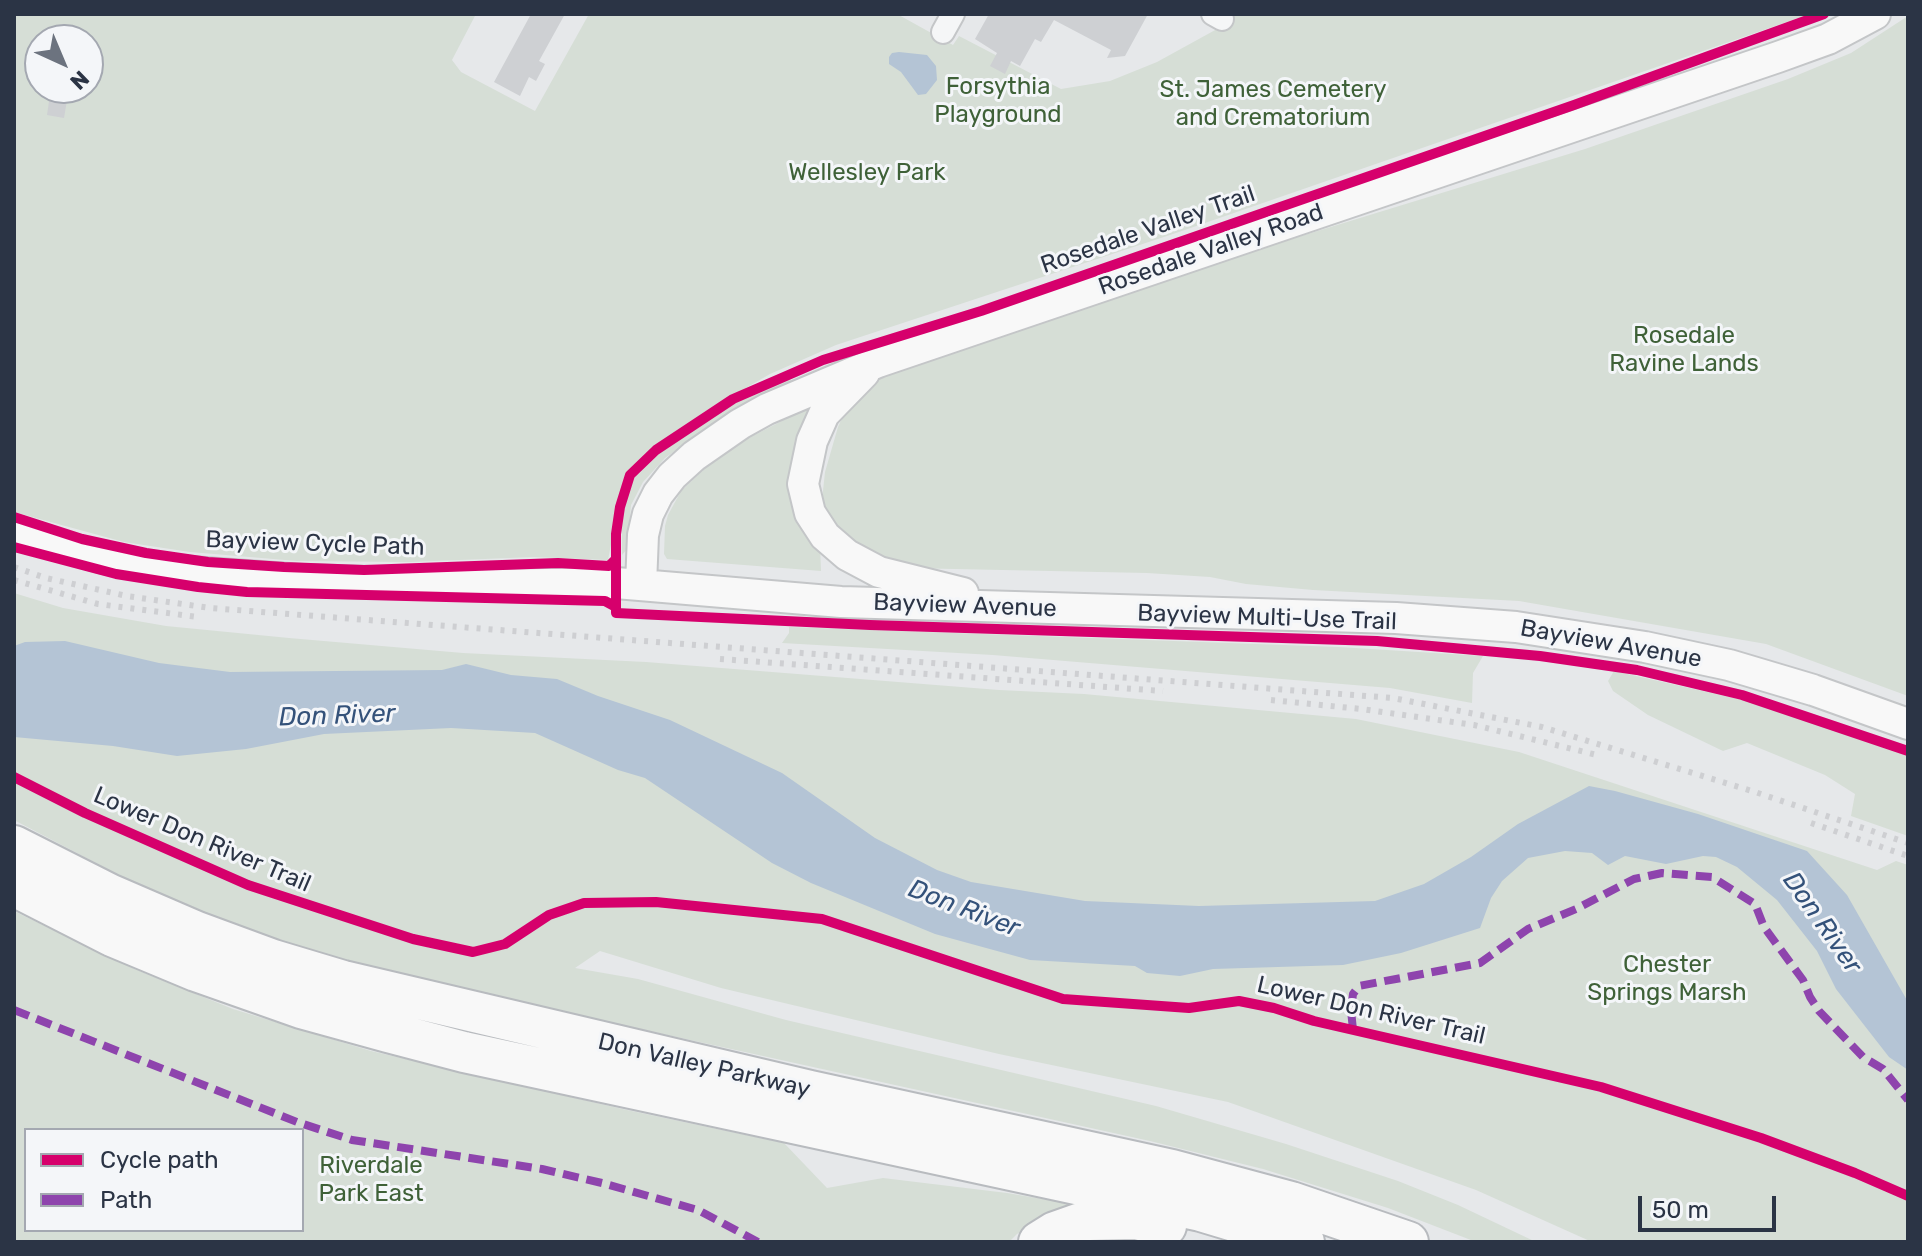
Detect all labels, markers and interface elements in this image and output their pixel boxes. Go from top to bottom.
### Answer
north arrow [24,24,104,104]
text: N [65,65,95,95]
park label: Forsythia Playground [934,73,1062,129]
park label: St. James Cemetery and Crematorium [1160,76,1386,132]
park label: Wellesley Park [788,159,946,187]
street label: Rosedale Valley Trail [1037,180,1259,280]
street label: Rosedale Valley Road [1095,198,1327,302]
park label: Rosedale Ravine Lands [1609,322,1759,378]
street label: Bayview Cycle Path [205,526,425,562]
street label: Bayview Avenue [873,588,1057,624]
street label: Bayview Multi-Use Trail [1137,599,1397,637]
street label: Bayview Avenue [1518,614,1704,674]
water label: Don River [278,698,396,734]
street label: Lower Don River Trail [89,781,315,899]
water label: Don River [1776,866,1868,980]
water label: Don River [904,874,1024,944]
park label: Chester Springs Marsh [1587,951,1747,1007]
street label: Lower Don River Trail [1254,971,1488,1051]
street label: Don Valley Parkway [595,1028,813,1104]
legend [24,1128,304,1232]
text: Cycle path [100,1146,219,1174]
park label: Riverdale Park East [318,1152,424,1208]
scale bar [1642,1180,1780,1230]
text: Path [100,1186,152,1214]
text: 50 m [1652,1196,1709,1224]

